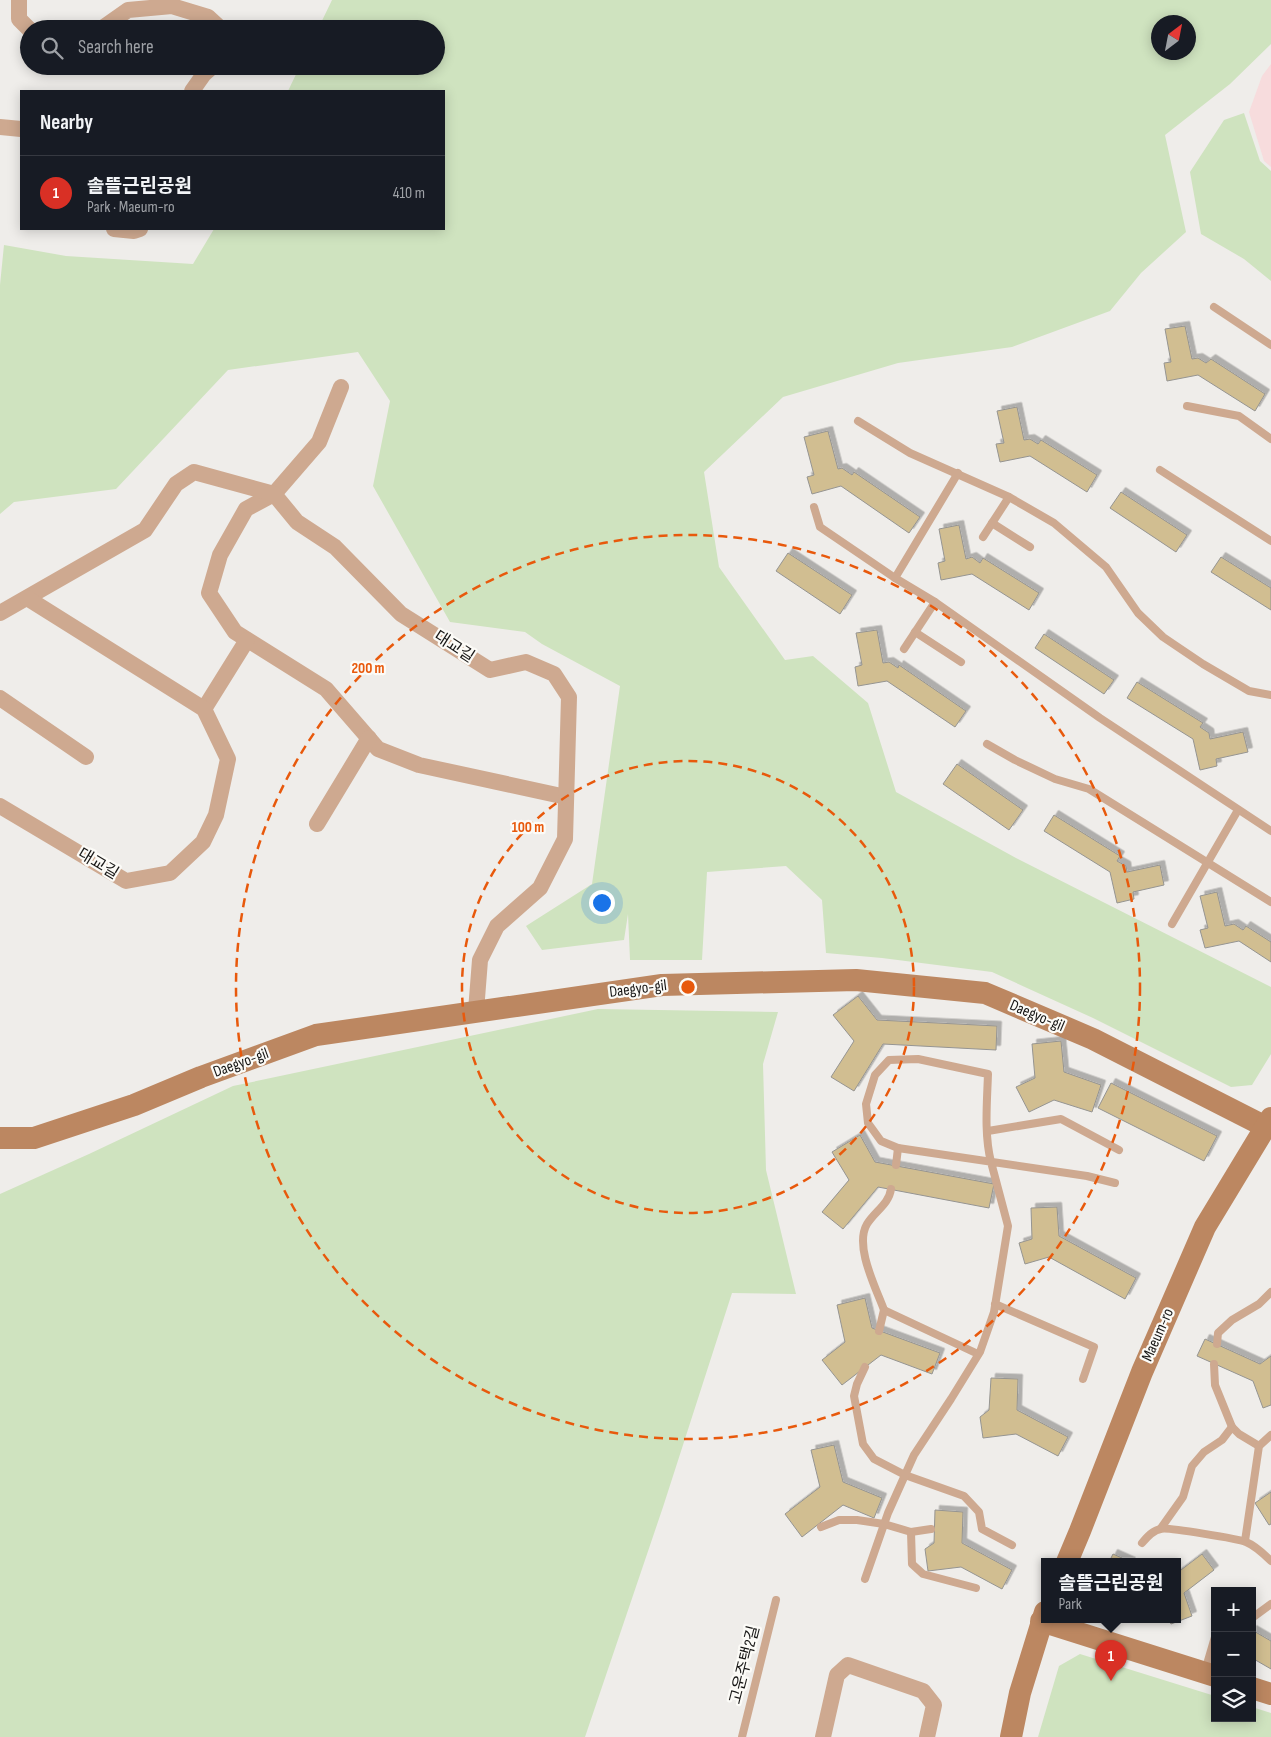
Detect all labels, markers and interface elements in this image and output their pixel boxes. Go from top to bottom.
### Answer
north arrow [1151,15,1196,60]
search box [20,20,445,75]
icon: search [38,34,66,62]
text: Search here [78,36,154,59]
text: Nearby [40,110,93,135]
text: 솔뜰근린공원 [87,175,192,198]
text: 1 [53,184,59,203]
text: 410 m [393,184,425,203]
text: Park · Maeum-ro [87,198,175,217]
street label: 대교길 [430,627,478,667]
text: 200 m [351,659,385,678]
text: 100 m [512,818,544,837]
street label: 대교길 [74,844,122,884]
your location [589,890,615,916]
street label: Daegyo-gil [608,976,668,1002]
centre of rings [679,978,697,996]
street label: Daegyo-gil [1007,996,1067,1036]
street label: Daegyo-gil [211,1044,271,1082]
street label: Maeum-ro [1138,1306,1178,1364]
popup [1041,1558,1181,1623]
text: 솔뜰근린공원 [1059,1572,1163,1595]
map controls [1211,1587,1256,1722]
button: + [1211,1587,1256,1632]
text: Park [1059,1595,1082,1614]
street label: 고운주택2길 [726,1624,764,1706]
button: − [1211,1632,1256,1677]
pin: 1 [1095,1640,1127,1681]
button: layers [1211,1677,1256,1722]

